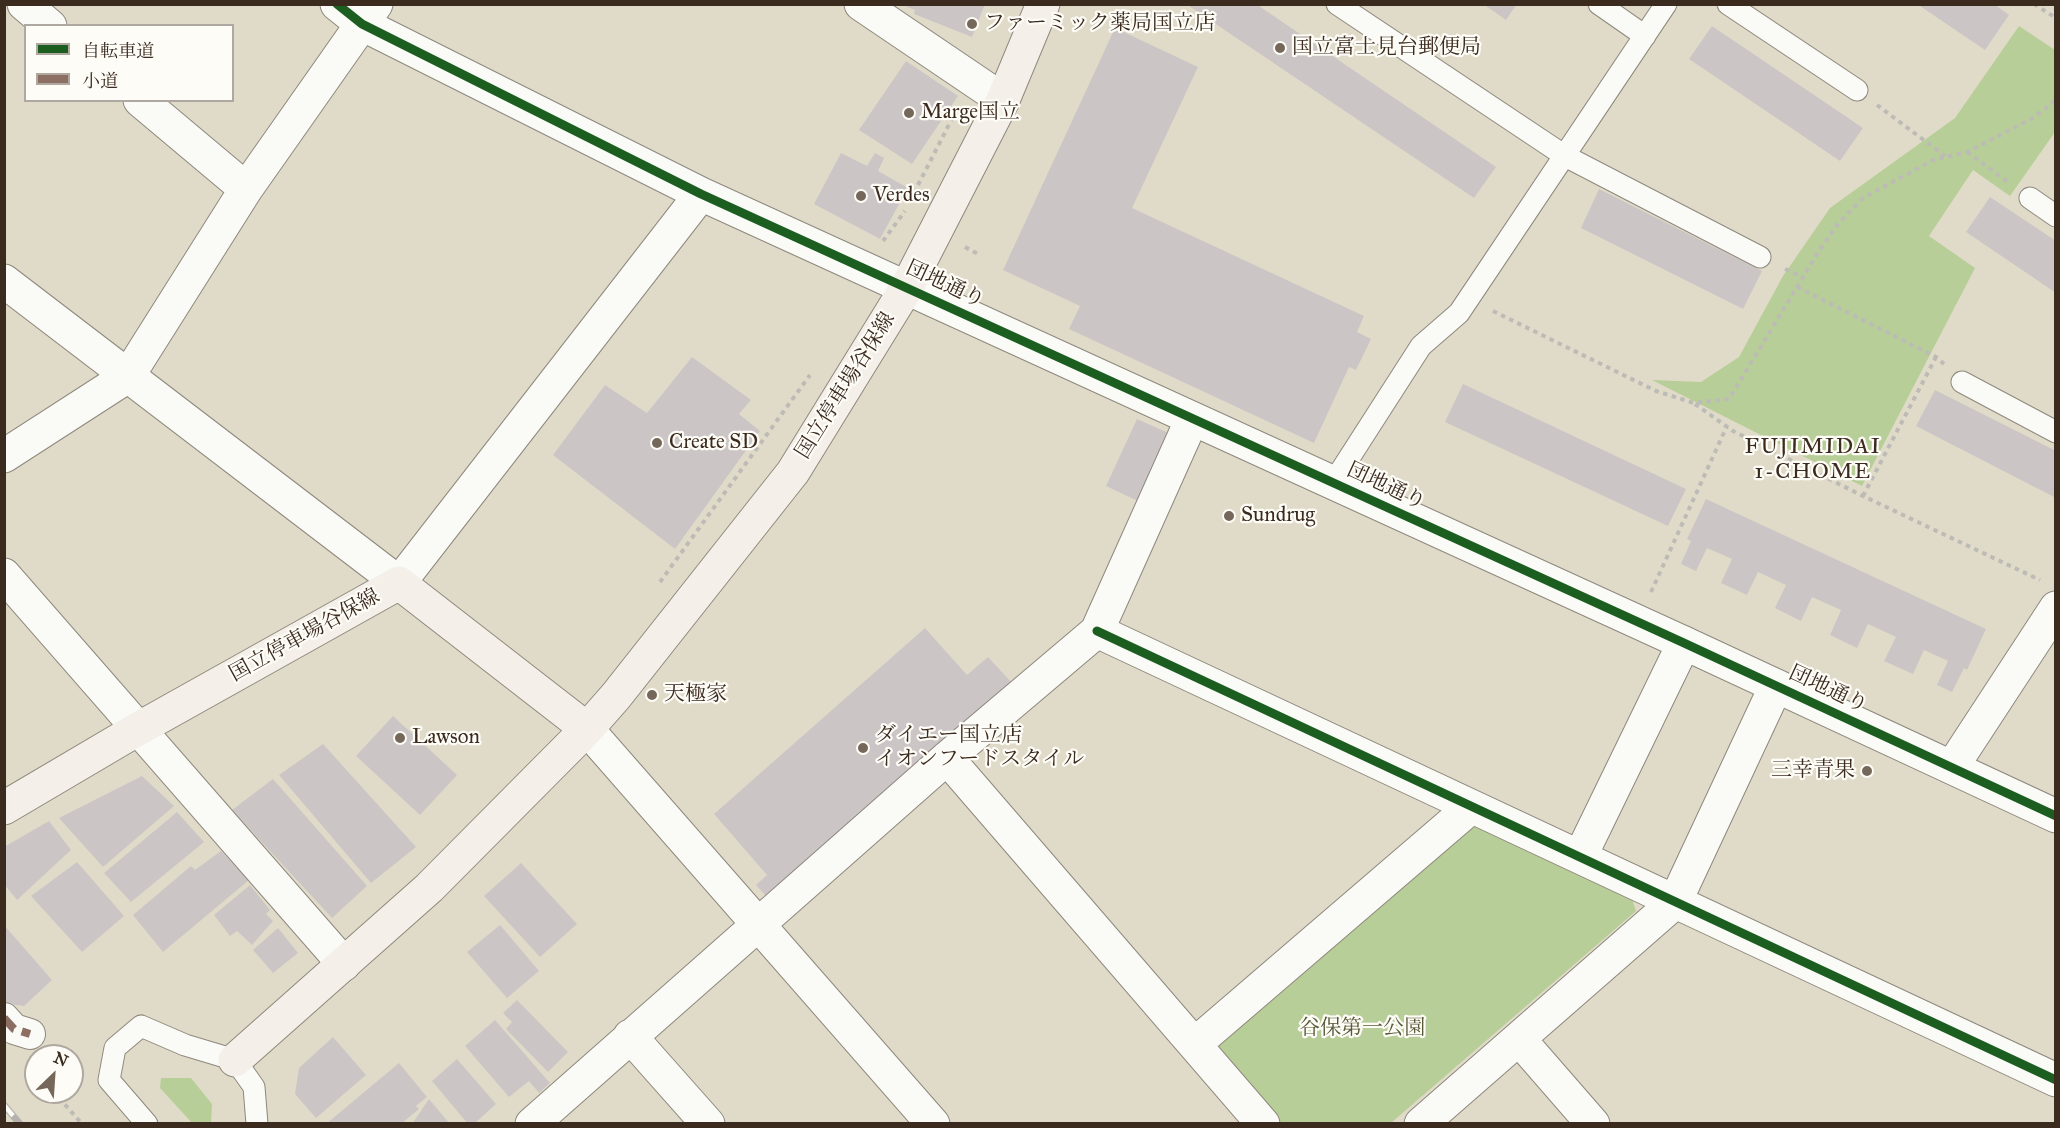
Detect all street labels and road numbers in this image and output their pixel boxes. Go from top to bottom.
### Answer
street label: 団地通り [902,256,988,314]
street label: 国立停車場谷保線 [791,308,901,464]
street label: 団地通り [1343,458,1429,516]
street label: 国立停車場谷保線 [225,584,385,688]
street label: 団地通り [1785,661,1871,719]

